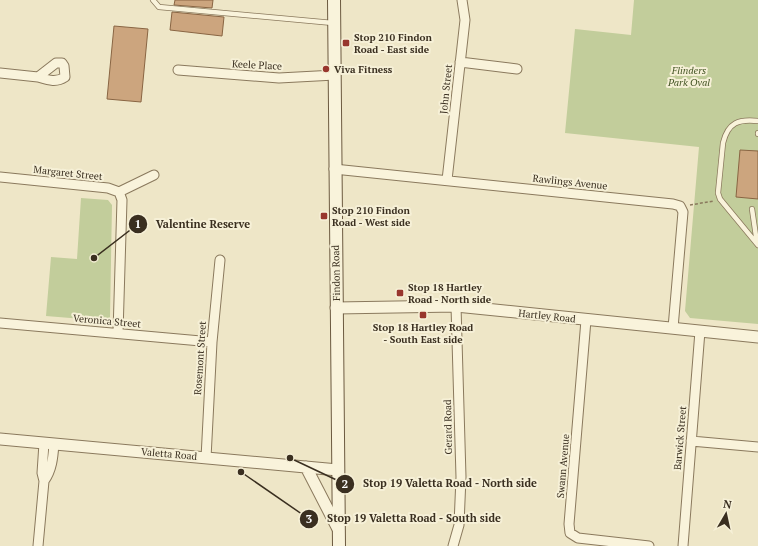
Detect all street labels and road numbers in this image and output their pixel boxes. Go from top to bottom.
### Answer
street label: Keele Place [232,57,282,73]
street label: John Street [437,63,455,114]
street label: Margaret Street [33,163,104,183]
street label: Rawlings Avenue [532,172,608,192]
street label: Findon Road [329,244,343,301]
street label: Hartley Road [518,307,577,326]
street label: Veronica Street [73,312,142,330]
street label: Rosemont Street [191,320,209,395]
street label: Gerard Road [441,399,455,455]
street label: Barwick Street [671,405,689,471]
street label: Swann Avenue [554,433,572,499]
street label: Valetta Road [140,445,198,463]

